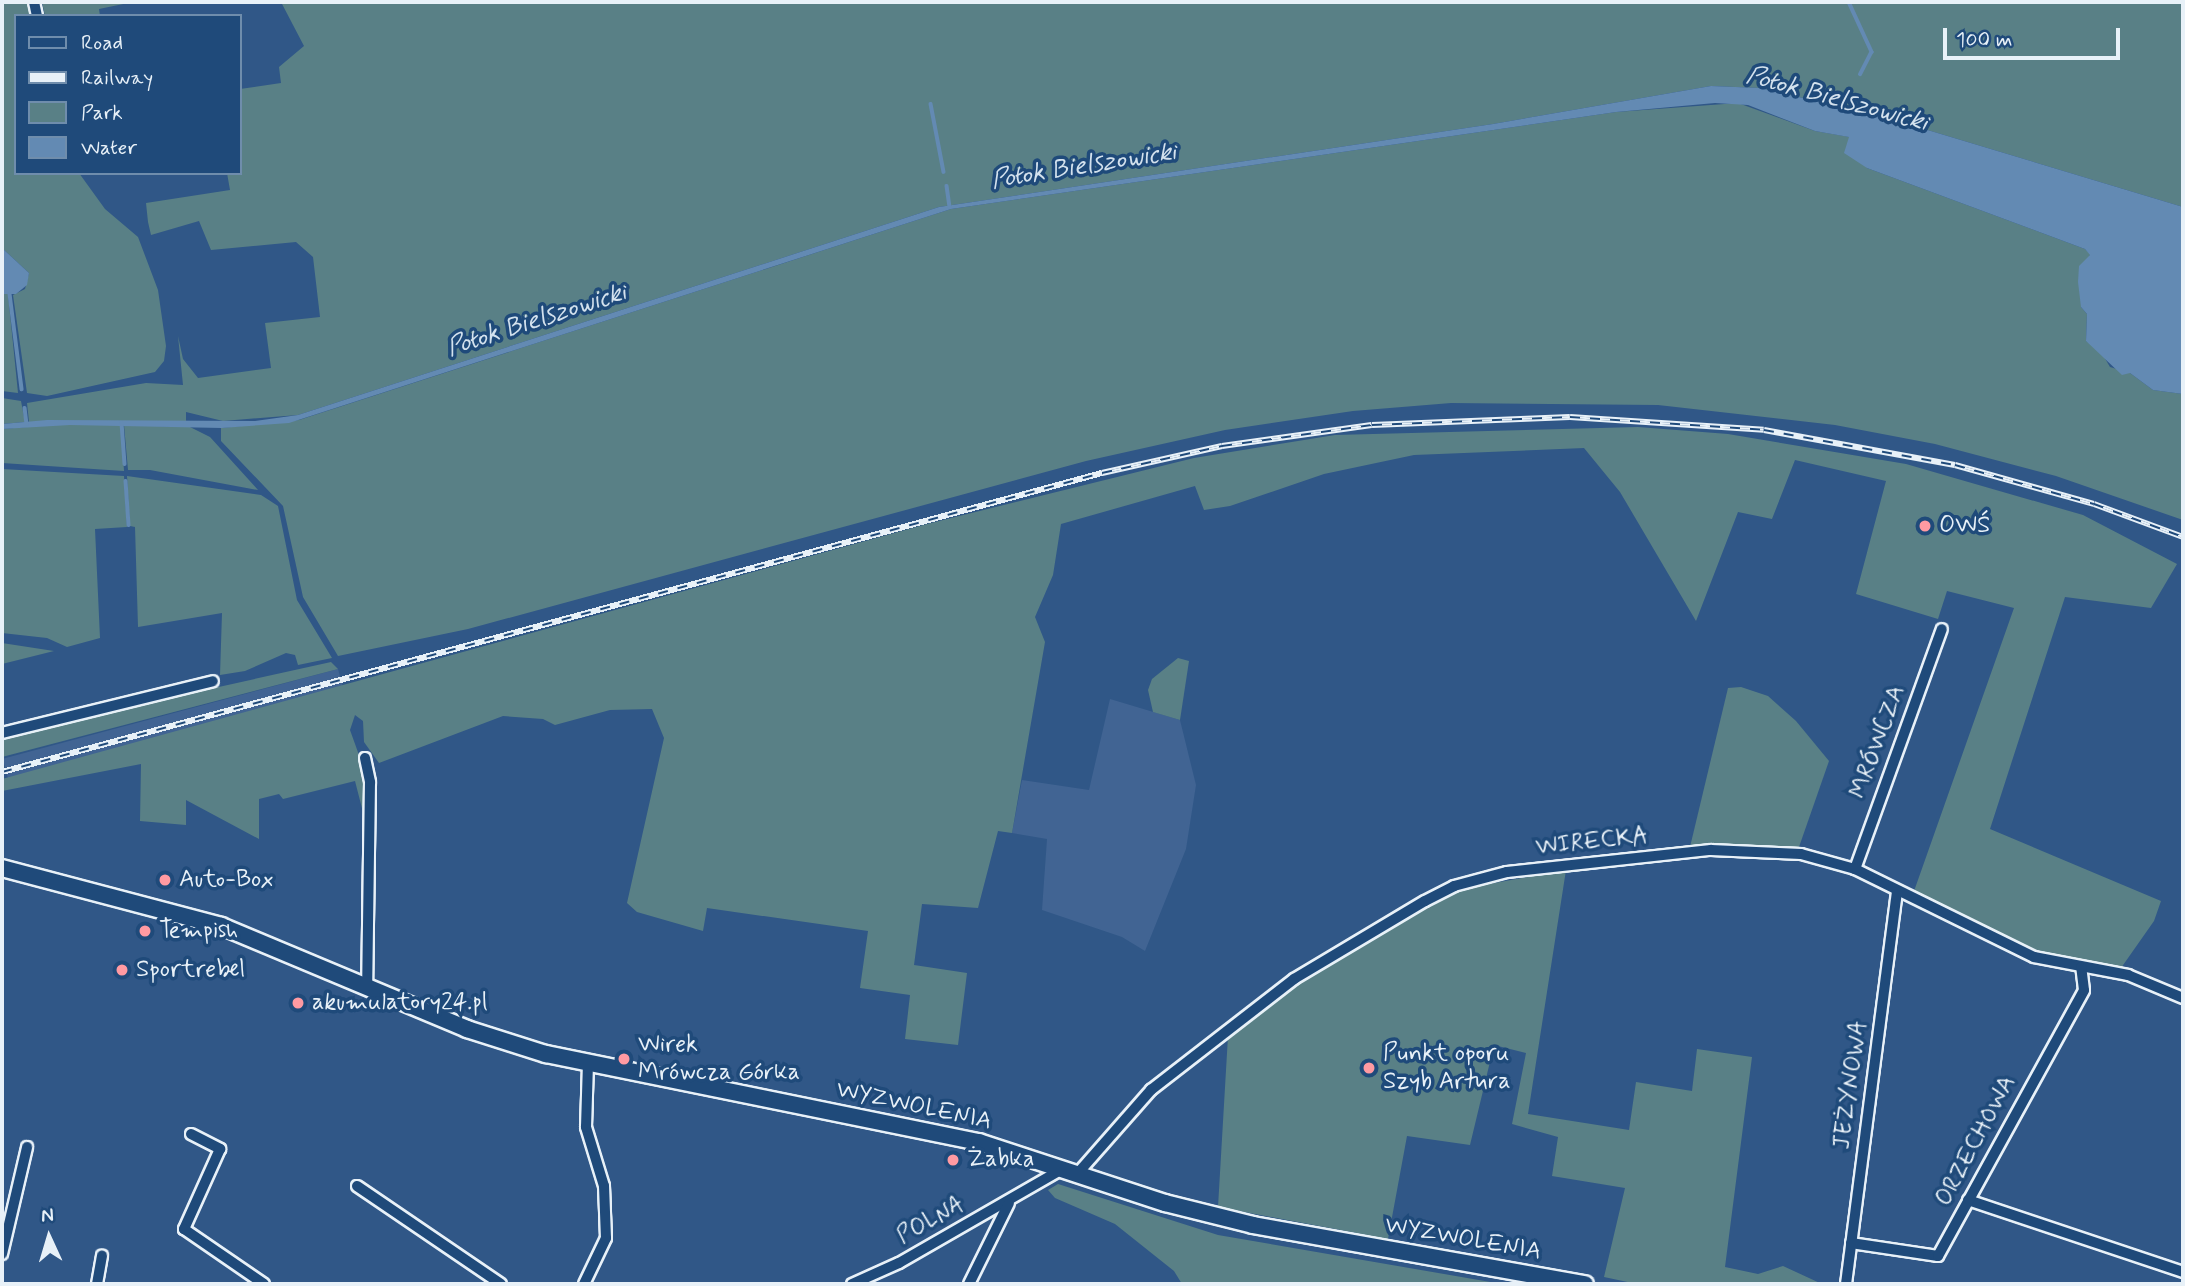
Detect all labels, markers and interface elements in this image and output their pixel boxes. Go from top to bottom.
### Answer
legend [14,14,242,175]
scale bar [1947,14,2124,58]
text: 100 m [1956,26,2012,54]
text: Road [81,29,123,57]
water label: Potok Bielszowicki [1743,61,1931,139]
text: Railway [81,64,153,92]
text: Park [81,99,123,127]
text: Water [81,134,137,162]
water label: Potok Bielszowicki [990,137,1178,197]
water label: Potok Bielszowicki [444,277,630,365]
place label: OWŚ [1939,512,1990,540]
marker: OWŚ [1917,518,1933,534]
street label: MRÓWCZA [1844,681,1912,803]
street label: WIRECKA [1534,822,1650,862]
place label: Auto-Box [179,866,274,894]
marker: Auto-Box [157,872,173,888]
place label: Tempish [159,917,238,945]
marker: Tempish [137,923,153,939]
place label: Sportrebel [136,956,245,984]
marker: Sportrebel [114,962,130,978]
place label: akumulatory24.pl [312,989,488,1017]
marker: akumulatory24.pl [290,995,306,1011]
street label: JEŻYNOWA [1828,1019,1874,1151]
place label: Wirek Mrówcza Górka [638,1031,800,1087]
place label: Punkt oporu Szyb Artura [1383,1040,1511,1096]
marker: Wirek Mrówcza Górka [616,1051,632,1067]
marker: Punkt oporu Szyb Artura [1361,1060,1377,1076]
street label: ORZECHOWA [1930,1071,2022,1211]
street label: WYZWOLENIA [834,1075,994,1137]
place label: Żabka [967,1146,1035,1174]
marker: Żabka [945,1152,961,1168]
street label: POLNA [892,1191,970,1251]
north arrow [14,1202,84,1272]
text: N [40,1203,55,1228]
street label: WYZWOLENIA [1383,1211,1543,1267]

